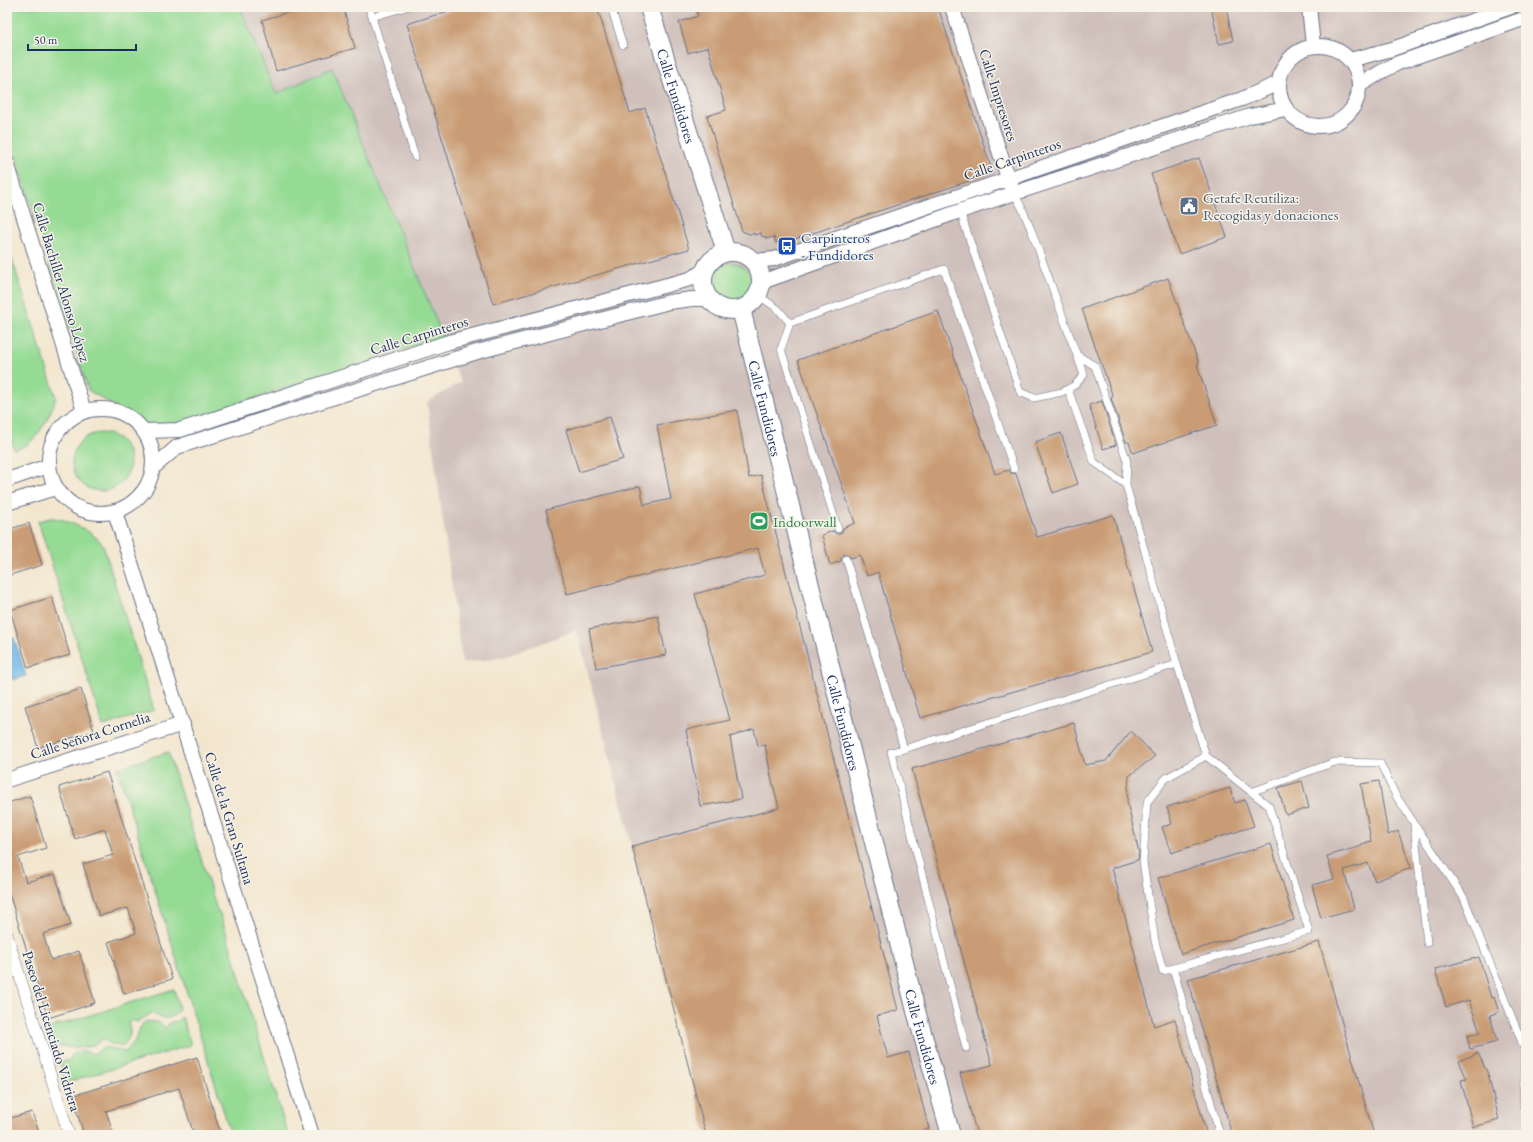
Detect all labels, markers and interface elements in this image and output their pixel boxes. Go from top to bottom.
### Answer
scale bar [28,26,136,52]
text: 50 m [34,32,58,48]
street label: Calle Fundidores [653,46,701,146]
street label: Calle Impresores [975,46,1023,144]
street label: Calle Carpinteros [961,133,1063,185]
place label: Getafe Reutiliza: Recogidas y donaciones [1203,188,1339,224]
public building icon: Getafe Reutiliza: Recogidas y donaciones [1178,195,1200,217]
street label: Calle Bachiller Alonso López [29,200,95,365]
place label: Carpinteros - Fundidores [801,228,874,264]
bus stop icon: Carpinteros - Fundidores [776,235,798,257]
street label: Calle Carpinteros [368,311,470,359]
street label: Calle Fundidores [745,358,787,458]
sports icon: Indoorwall [748,510,770,532]
place label: Indoorwall [773,512,837,531]
street label: Calle Fundidores [823,672,865,772]
street label: Calle Señora Cornelia [28,707,152,763]
street label: Calle de la Gran Sultana [201,749,259,887]
street label: Paseo del Licenciado Vidriera [19,948,85,1114]
street label: Calle Fundidores [901,987,946,1087]

